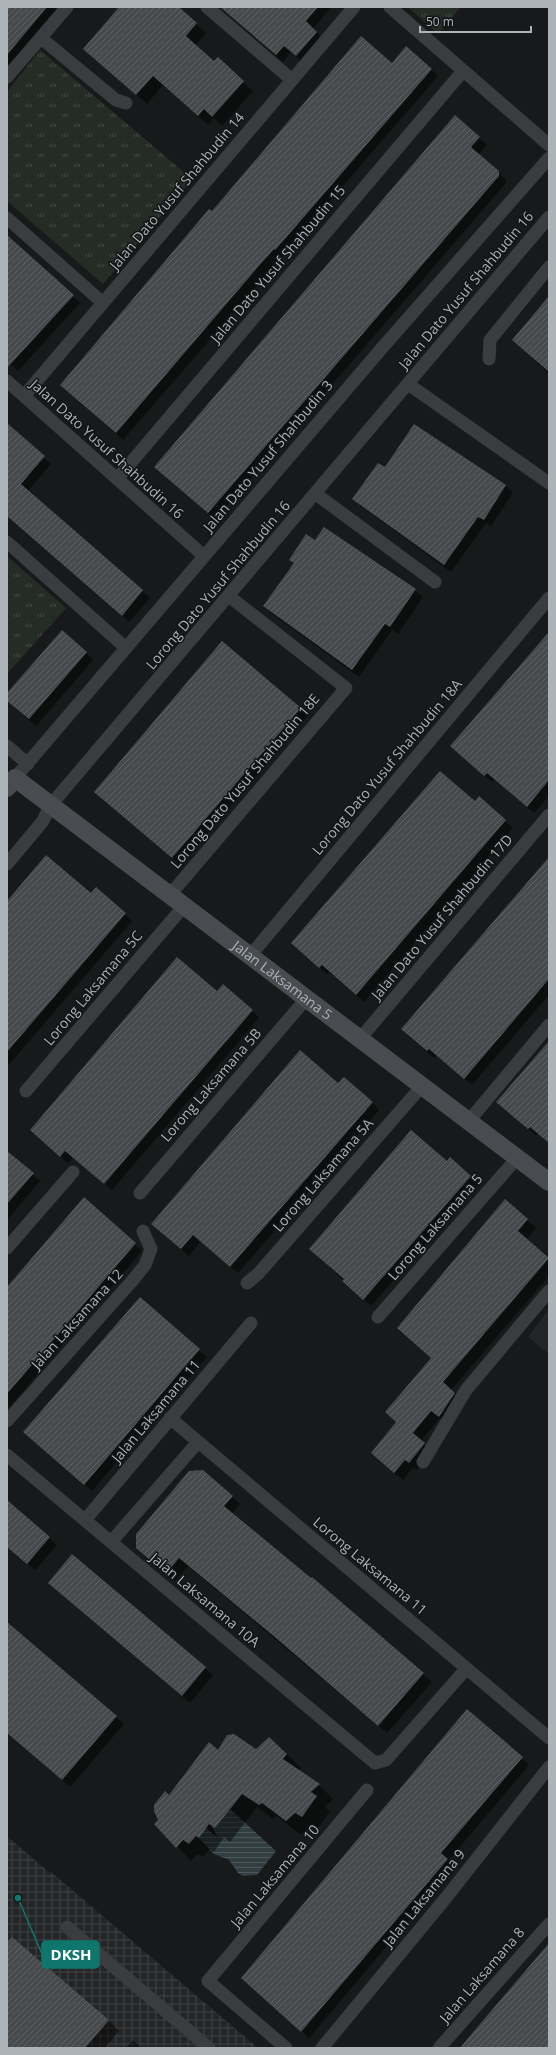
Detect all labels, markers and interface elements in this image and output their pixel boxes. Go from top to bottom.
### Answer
scale bar [420,8,531,34]
text: 50 m [426,13,454,30]
street label: Jalan Dato Yusuf Shahbudin 14 [104,108,248,275]
street label: Jalan Dato Yusuf Shahbudin 15 [205,181,349,348]
street label: Jalan Dato Yusuf Shahbudin 16 [393,207,537,374]
street label: Jalan Dato Yusuf Shahbudin 16 [25,373,188,523]
street label: Jalan Dato Yusuf Shahbudin 3 [197,376,337,537]
street label: Lorong Dato Yusuf Shahbudin 16 [141,496,294,673]
street label: Lorong Dato Yusuf Shahbudin 18A [307,675,466,858]
street label: Lorong Dato Yusuf Shahbudin 18E [166,689,323,872]
street label: Jalan Dato Yusuf Shahbudin 17D [365,830,517,1005]
street label: Lorong Laksamana 5C [39,926,146,1049]
street label: Jalan Laksamana 5 [227,935,337,1024]
street label: Lorong Laksamana 5B [156,1024,265,1145]
street label: Lorong Laksamana 5A [268,1114,377,1235]
street label: Lorong Laksamana 5 [383,1169,486,1284]
street label: Jalan Laksamana 12 [25,1264,127,1374]
street label: Jalan Laksamana 11 [106,1355,204,1468]
street label: Lorong Laksamana 11 [309,1512,431,1619]
street label: Jalan Laksamana 10A [145,1547,264,1651]
street label: Jalan Laksamana 10 [225,1820,323,1933]
street label: Jalan Laksamana 9 [377,1845,469,1952]
street label: Jalan Laksamana 8 [434,1923,528,2028]
callout: DKSH [42,1941,99,1968]
text: DKSH [51,1944,91,1964]

